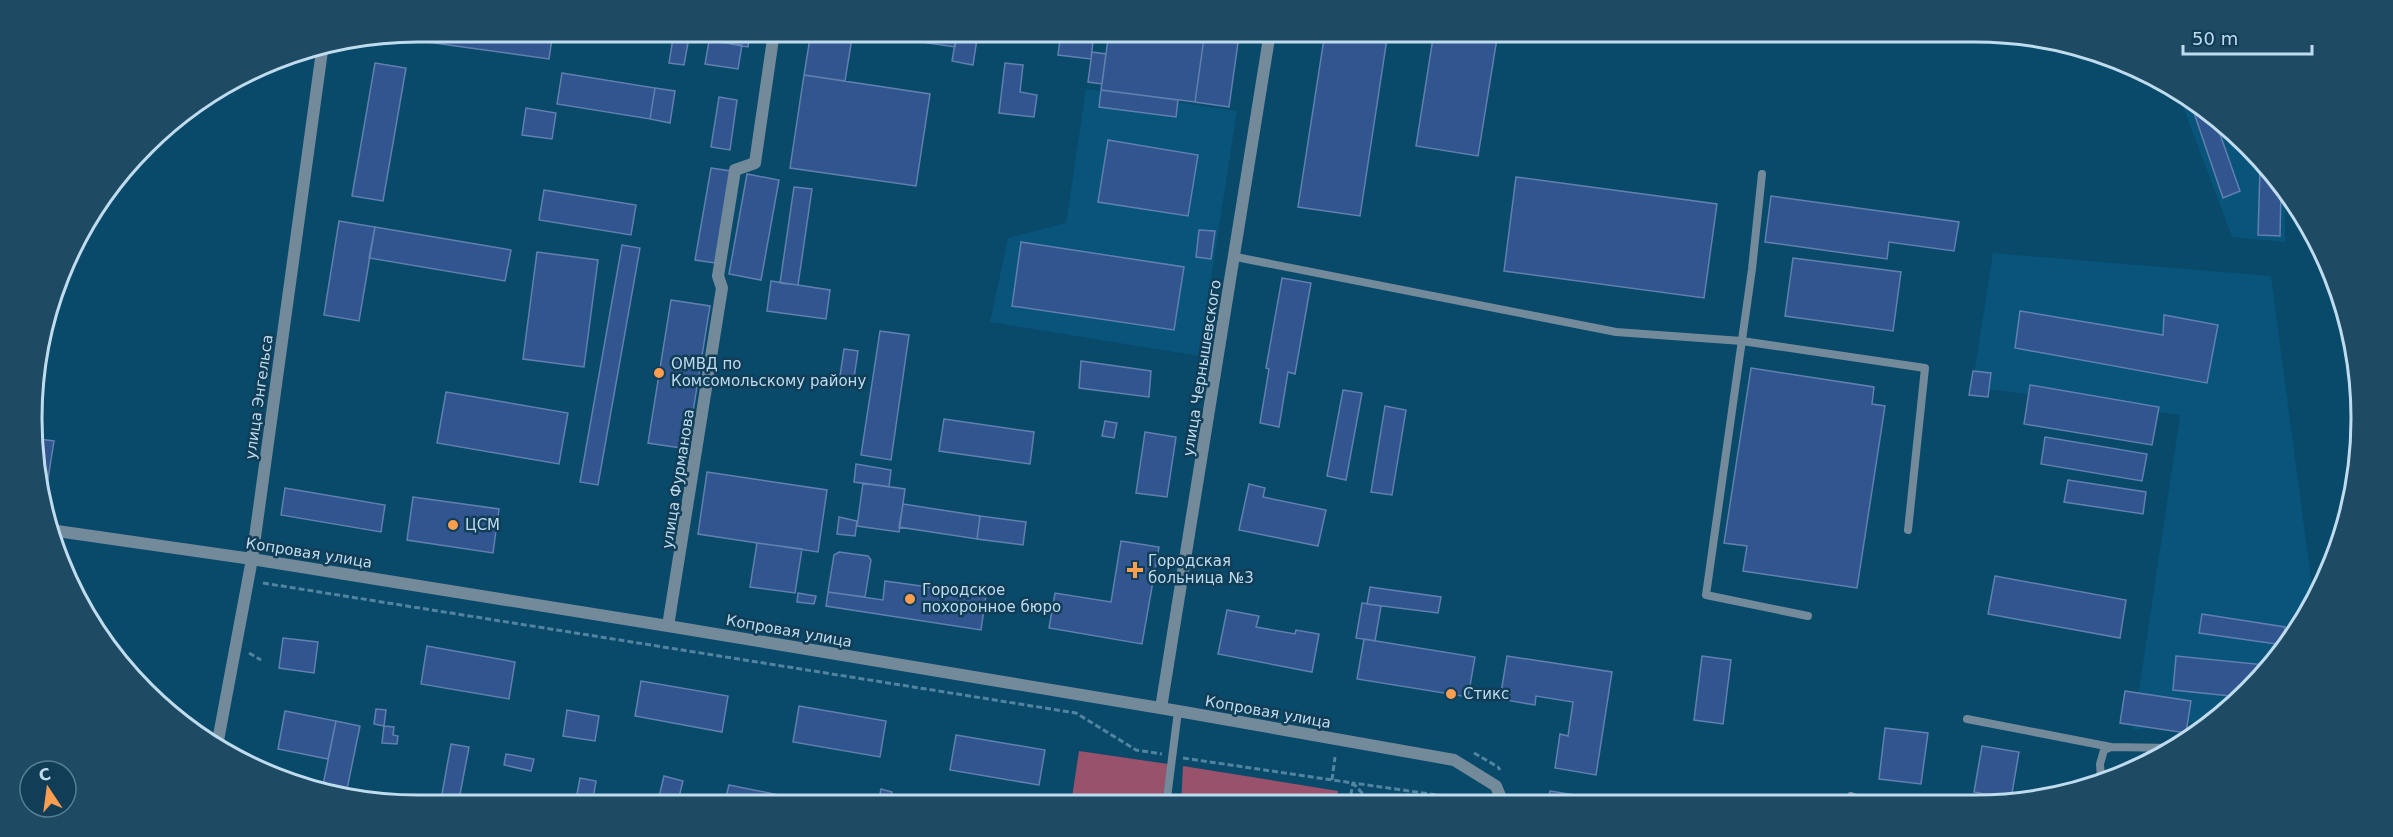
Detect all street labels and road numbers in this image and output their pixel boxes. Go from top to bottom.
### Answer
street label: улица Чернышевского [1179,278,1225,458]
street label: улица Энгельса [241,334,277,460]
street label: улица Фурманова [658,408,698,550]
street label: Копровая улица [244,534,374,572]
street label: Копровая улица [725,611,853,651]
street label: Копровая улица [1204,692,1332,732]

